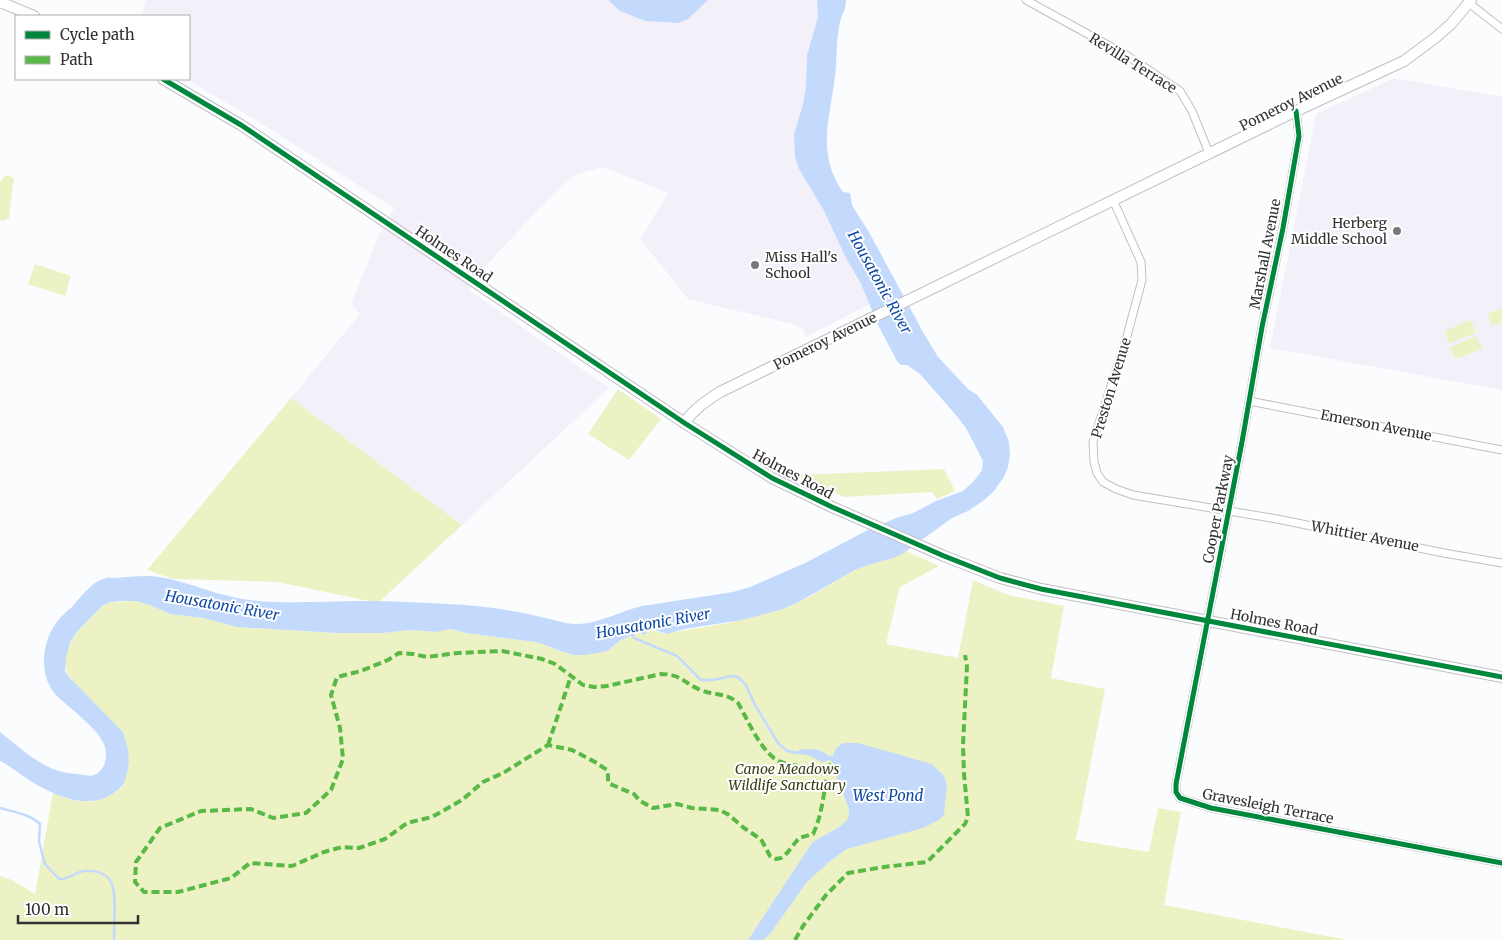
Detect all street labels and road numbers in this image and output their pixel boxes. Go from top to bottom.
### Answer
street label: Revilla Terrace [1086,29,1180,97]
street label: Pomeroy Avenue [1236,69,1346,135]
street label: Marshall Avenue [1245,197,1285,311]
street label: Holmes Road [412,222,496,287]
street label: Pomeroy Avenue [770,308,880,374]
street label: Preston Avenue [1087,336,1135,440]
street label: Emerson Avenue [1319,405,1433,445]
street label: Holmes Road [750,445,837,503]
street label: Cooper Parkway [1199,453,1237,565]
street label: Whittier Avenue [1309,517,1420,555]
street label: Holmes Road [1229,605,1320,639]
street label: Gravesleigh Terrace [1201,784,1335,828]

